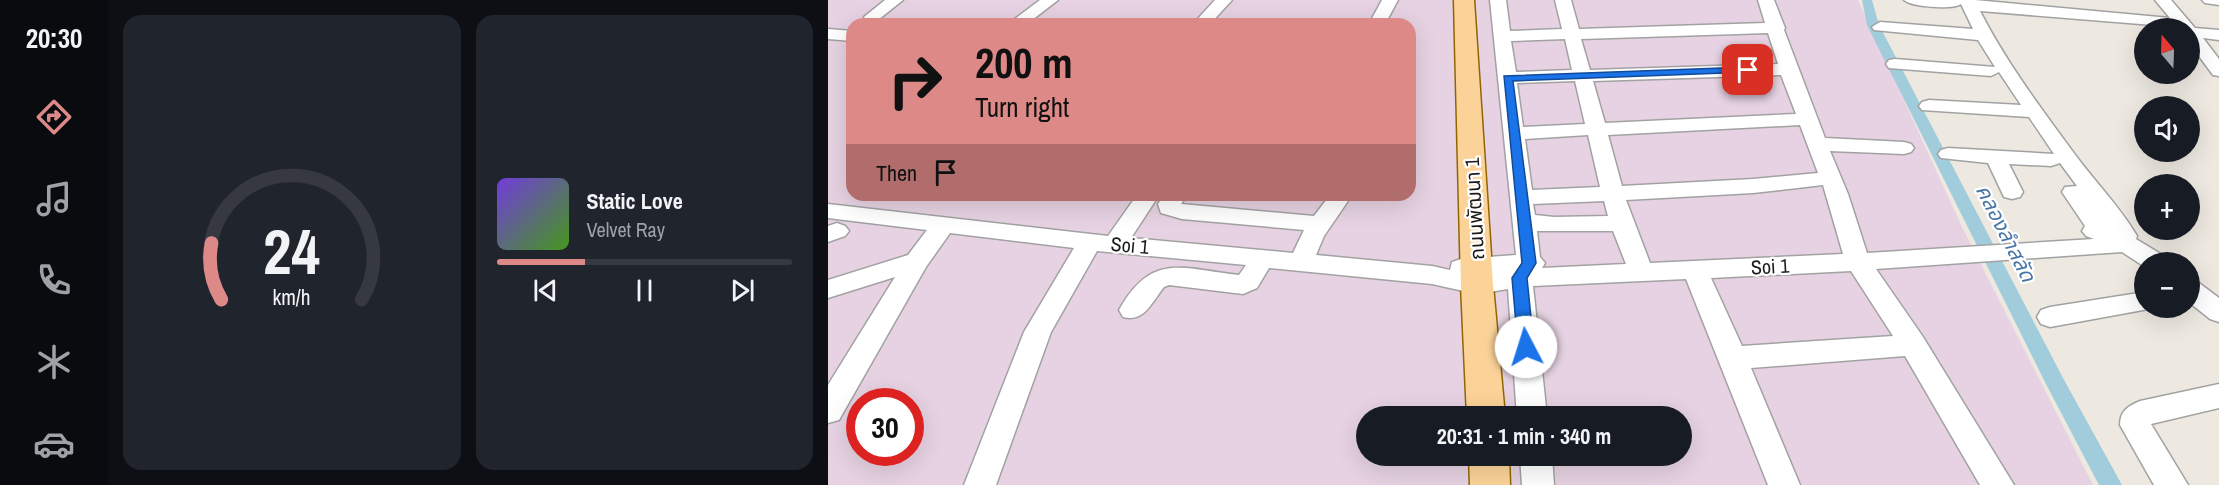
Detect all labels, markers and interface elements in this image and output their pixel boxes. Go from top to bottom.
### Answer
north arrow [2134,18,2200,84]
map controls [2134,18,2200,318]
text: 20:30 [26,20,82,56]
text: 200 m [975,35,1073,91]
icon: right [876,42,954,120]
pin [1722,44,1773,95]
icon: arrive [1731,53,1764,86]
text: Turn right [975,89,1069,125]
icon: directions [33,96,75,138]
button: sound [2134,96,2200,162]
icon: arrive [929,156,962,189]
street label: ถนนพัฒนา 1 [1458,157,1490,261]
text: Then [876,158,917,188]
button: + [2134,174,2200,240]
icon: music [33,178,75,220]
water label: คลองลำสลัด [1969,179,2043,288]
text: Static Love [587,186,683,216]
text: 24 [263,209,320,293]
text: Velvet Ray [587,216,665,243]
street label: Soi 1 [1110,230,1150,260]
street label: Soi 1 [1750,252,1790,280]
button: − [2134,252,2200,318]
icon: phone [33,259,75,301]
icon: previous [529,274,562,307]
icon: pause [628,274,661,307]
icon: next [726,274,759,307]
text: km/h [273,283,311,312]
position arrow [1494,315,1558,379]
icon: climate [33,341,75,383]
speed limit sign: 30 [846,388,924,466]
text: 20:31 · 1 min · 340 m [1437,421,1611,451]
icon: car [33,423,75,465]

